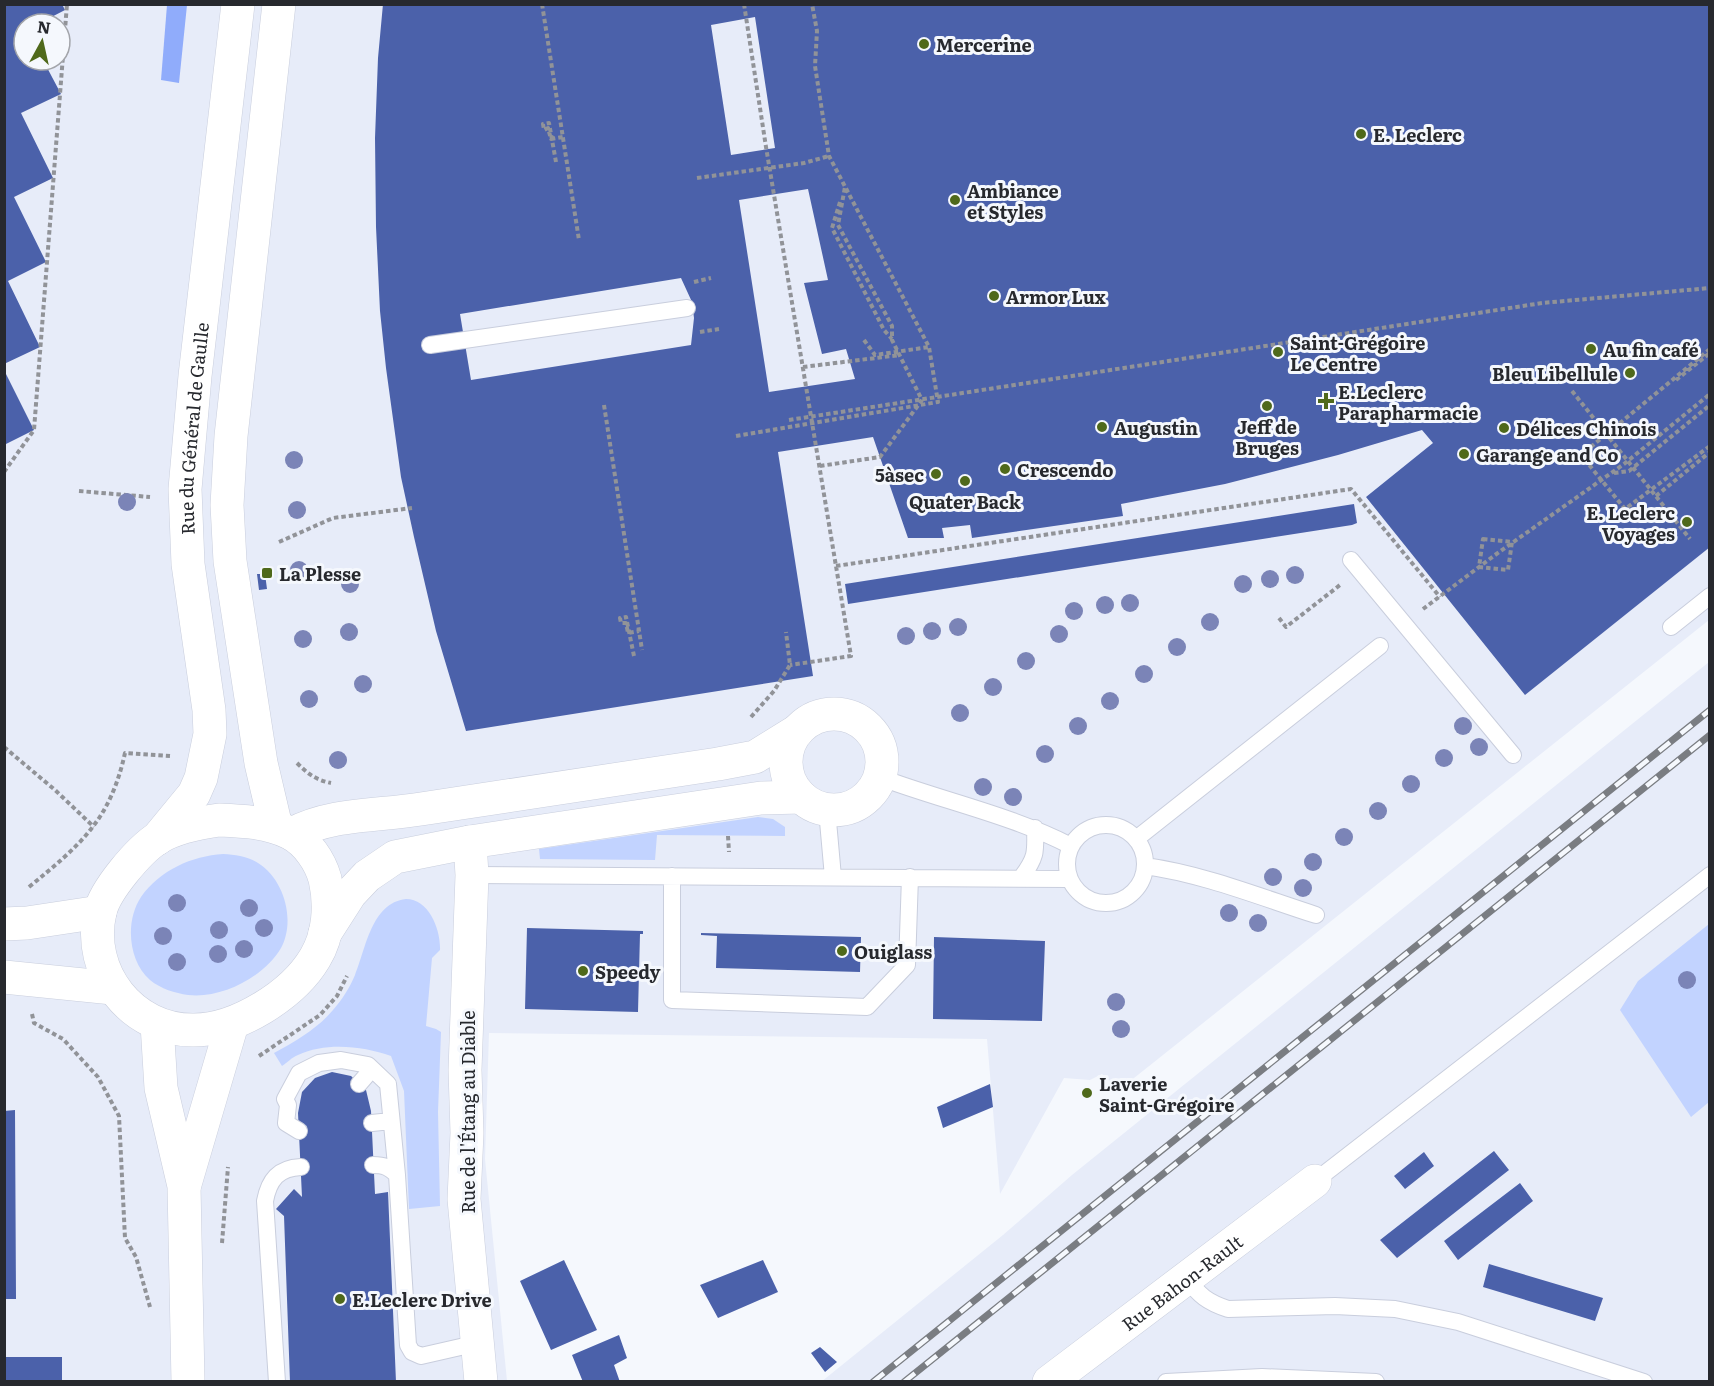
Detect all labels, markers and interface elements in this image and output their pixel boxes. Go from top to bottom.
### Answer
north arrow [12,12,72,72]
text: N [36,13,53,39]
place label: Mercerine [936,31,1032,58]
marker: Mercerine [917,37,931,51]
place label: E. Leclerc [1373,121,1462,148]
marker: E. Leclerc [1354,127,1368,141]
place label: Ambiance et Styles [967,177,1059,225]
marker: Ambiance et Styles [948,193,962,207]
place label: Armor Lux [1006,283,1106,310]
marker: Armor Lux [987,289,1001,303]
street label: Rue du Général de Gaulle [171,321,215,535]
place label: Saint-Grégoire Le Centre [1290,329,1425,377]
place label: Au fin café [1603,336,1699,363]
marker: Au fin café [1584,342,1598,356]
marker: Saint-Grégoire Le Centre [1271,345,1285,359]
place label: Bleu Libellule [1492,360,1618,387]
marker: Bleu Libellule [1623,366,1637,380]
place label: E.Leclerc Parapharmacie [1338,378,1479,426]
marker: E.Leclerc Parapharmacie [1319,394,1333,408]
marker: Jeff de Bruges [1260,399,1274,413]
place label: Jeff de Bruges [1235,413,1299,461]
place label: Augustin [1114,414,1199,441]
place label: Délices Chinois [1516,415,1656,442]
marker: Augustin [1095,420,1109,434]
marker: Délices Chinois [1497,421,1511,435]
place label: Garange and Co [1476,441,1618,468]
marker: Garange and Co [1457,447,1471,461]
place label: Crescendo [1017,456,1113,483]
place label: 5àsec [875,461,924,488]
marker: Crescendo [998,462,1012,476]
marker: 5àsec [929,467,943,481]
marker: Quater Back [958,474,972,488]
place label: Quater Back [909,488,1022,515]
place label: E. Leclerc Voyages [1586,499,1675,547]
marker: E. Leclerc Voyages [1680,515,1694,529]
place label: La Plesse [279,560,361,587]
marker: La Plesse [260,566,274,580]
place label: Ouiglass [854,938,932,965]
marker: Ouiglass [835,944,849,958]
place label: Speedy [595,958,661,985]
marker: Speedy [576,964,590,978]
street label: Rue de l'Étang au Diable [454,1010,481,1214]
place label: Laverie Saint-Grégoire [1099,1070,1234,1118]
marker: Laverie Saint-Grégoire [1080,1086,1094,1100]
street label: Rue Bahon-Rault [1115,1227,1248,1336]
place label: E.Leclerc Drive [352,1286,492,1313]
marker: E.Leclerc Drive [333,1292,347,1306]

